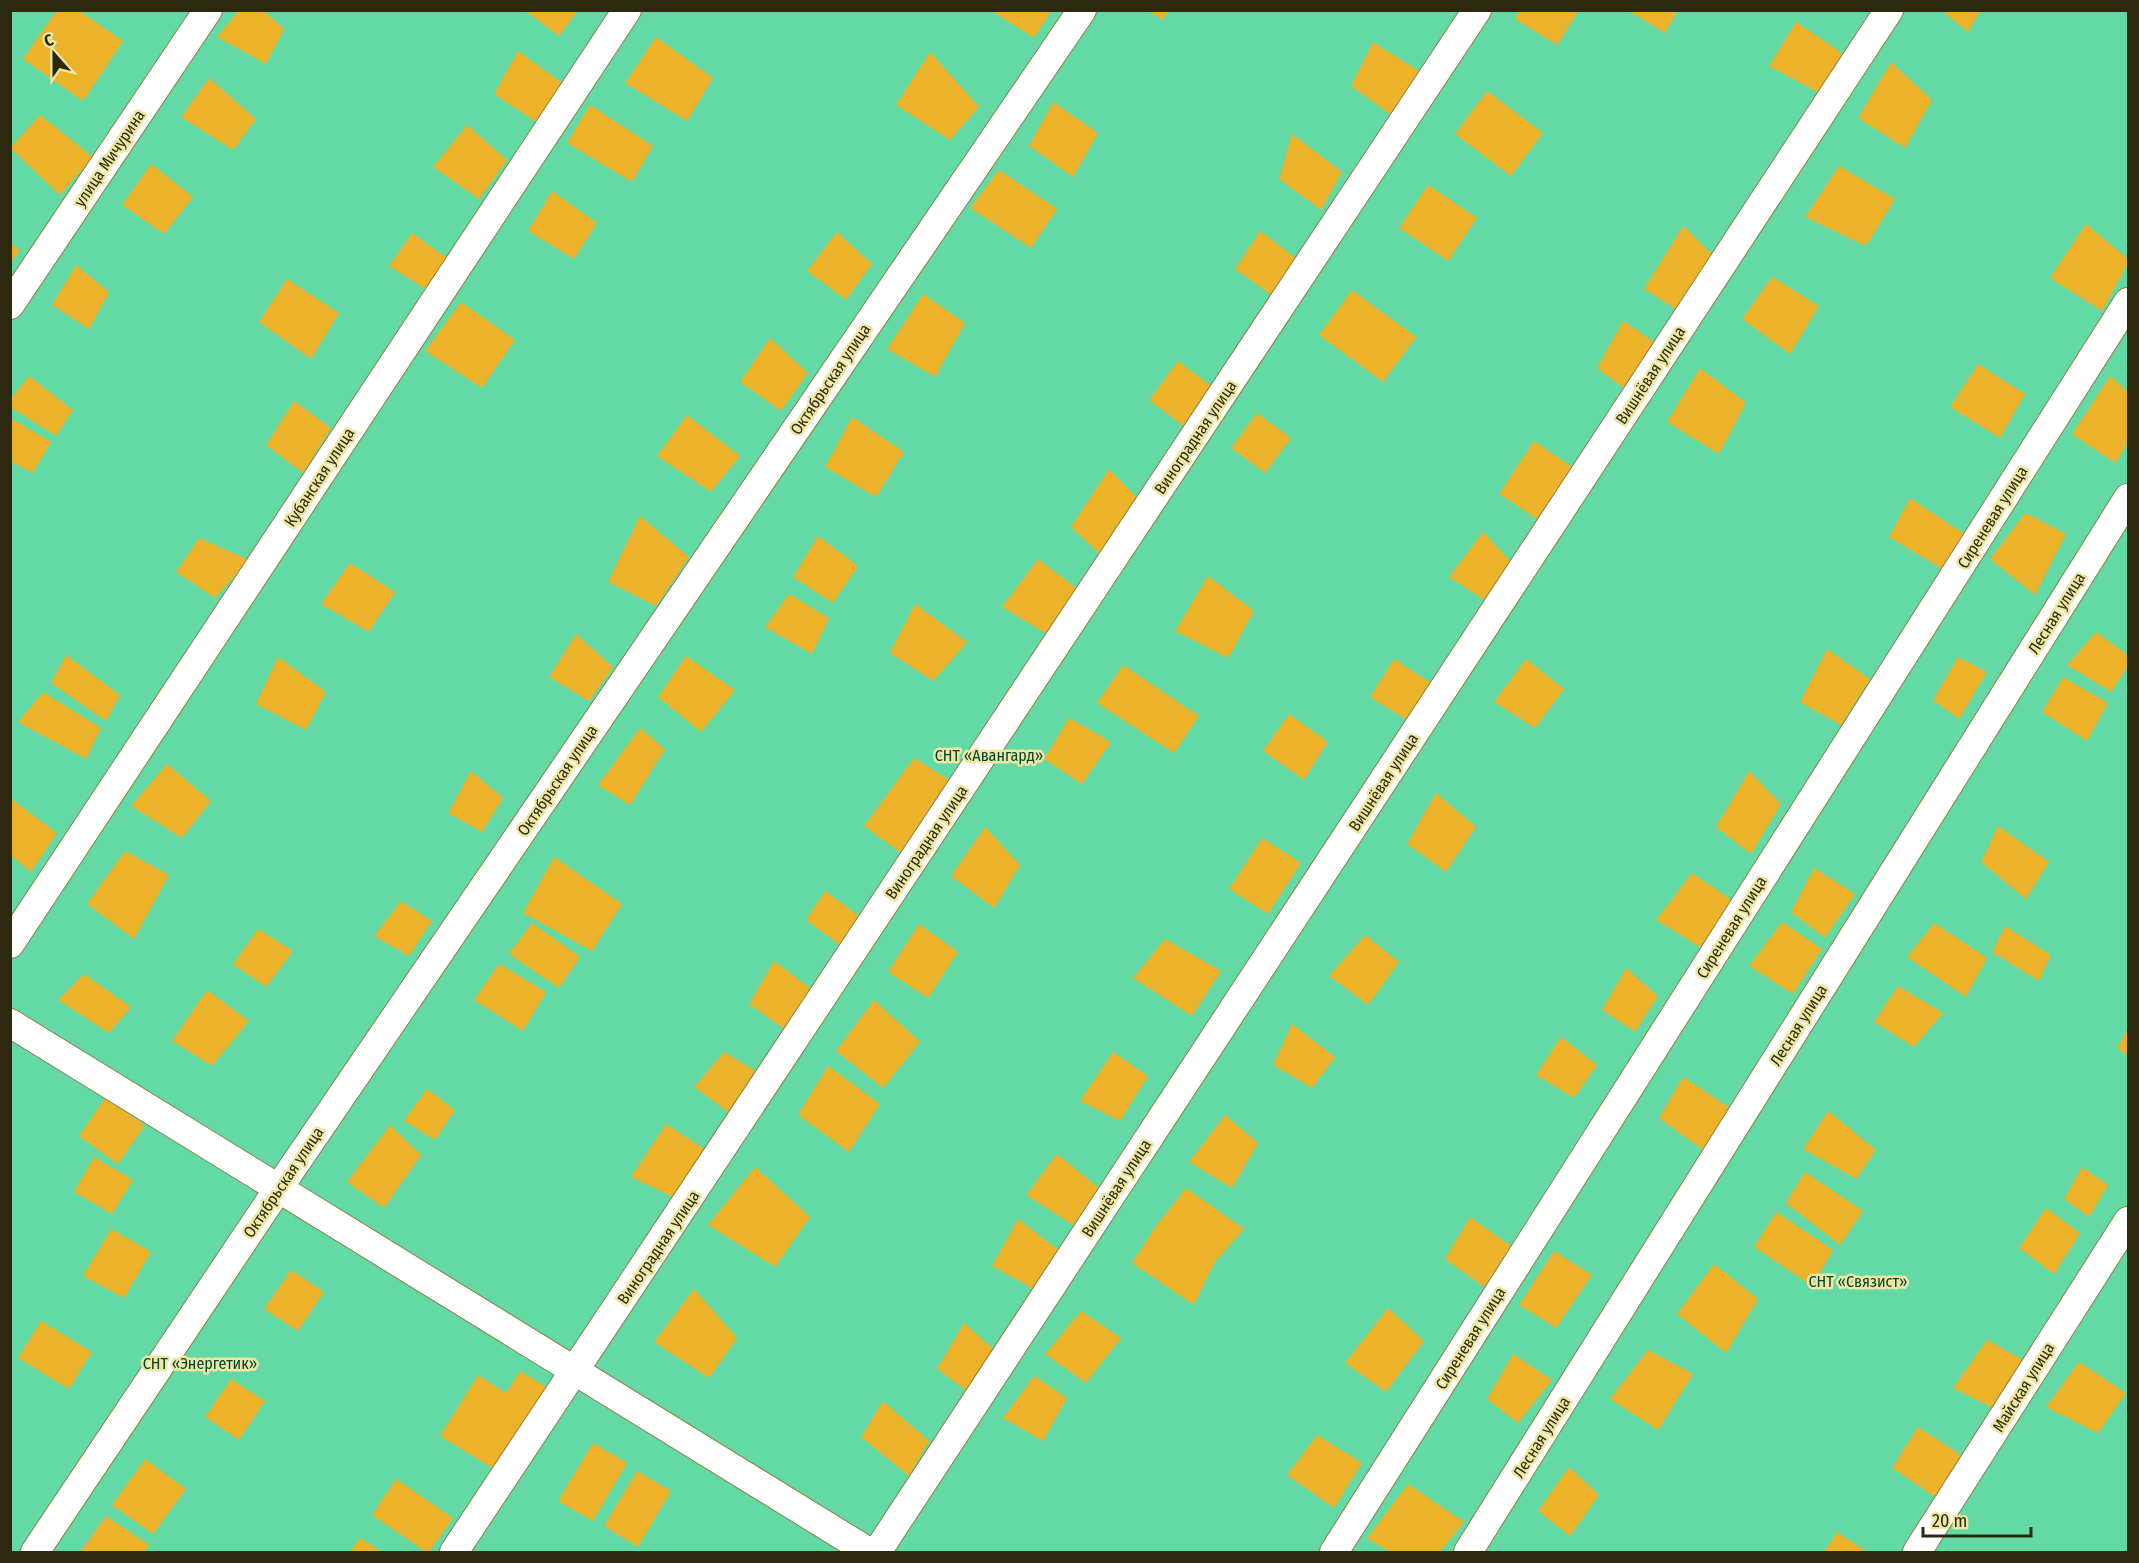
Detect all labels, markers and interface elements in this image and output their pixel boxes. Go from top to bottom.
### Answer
north arrow [24,24,84,84]
text: С [41,30,57,51]
street label: улица Мичурина [70,106,149,210]
street label: Октябрьская улица [786,320,875,438]
street label: Вишнёвая улица [1612,323,1689,428]
street label: Виноградная улица [1150,377,1241,498]
street label: Кубанская улица [280,424,358,530]
street label: Сиреневая улица [1953,463,2032,572]
street label: Лесная улица [2024,569,2089,657]
street label: Октябрьская улица [513,721,602,839]
street label: Вишнёвая улица [1345,730,1422,835]
park label: СНТ «Авангард» [935,746,1043,765]
street label: Виноградная улица [881,782,972,903]
street label: Сиреневая улица [1692,873,1771,982]
street label: Лесная улица [1766,981,1831,1069]
street label: Октябрьская улица [239,1123,328,1241]
street label: Вишнёвая улица [1078,1136,1155,1241]
street label: Виноградная улица [613,1187,704,1308]
park label: СНТ «Связист» [1808,1272,1908,1291]
street label: Сиреневая улица [1431,1284,1510,1393]
street label: Майская улица [1988,1339,2058,1435]
park label: СНТ «Энергетик» [143,1354,257,1373]
street label: Лесная улица [1509,1393,1574,1481]
scale bar [1923,1500,2031,1538]
text: 20 m [1932,1510,1967,1532]

